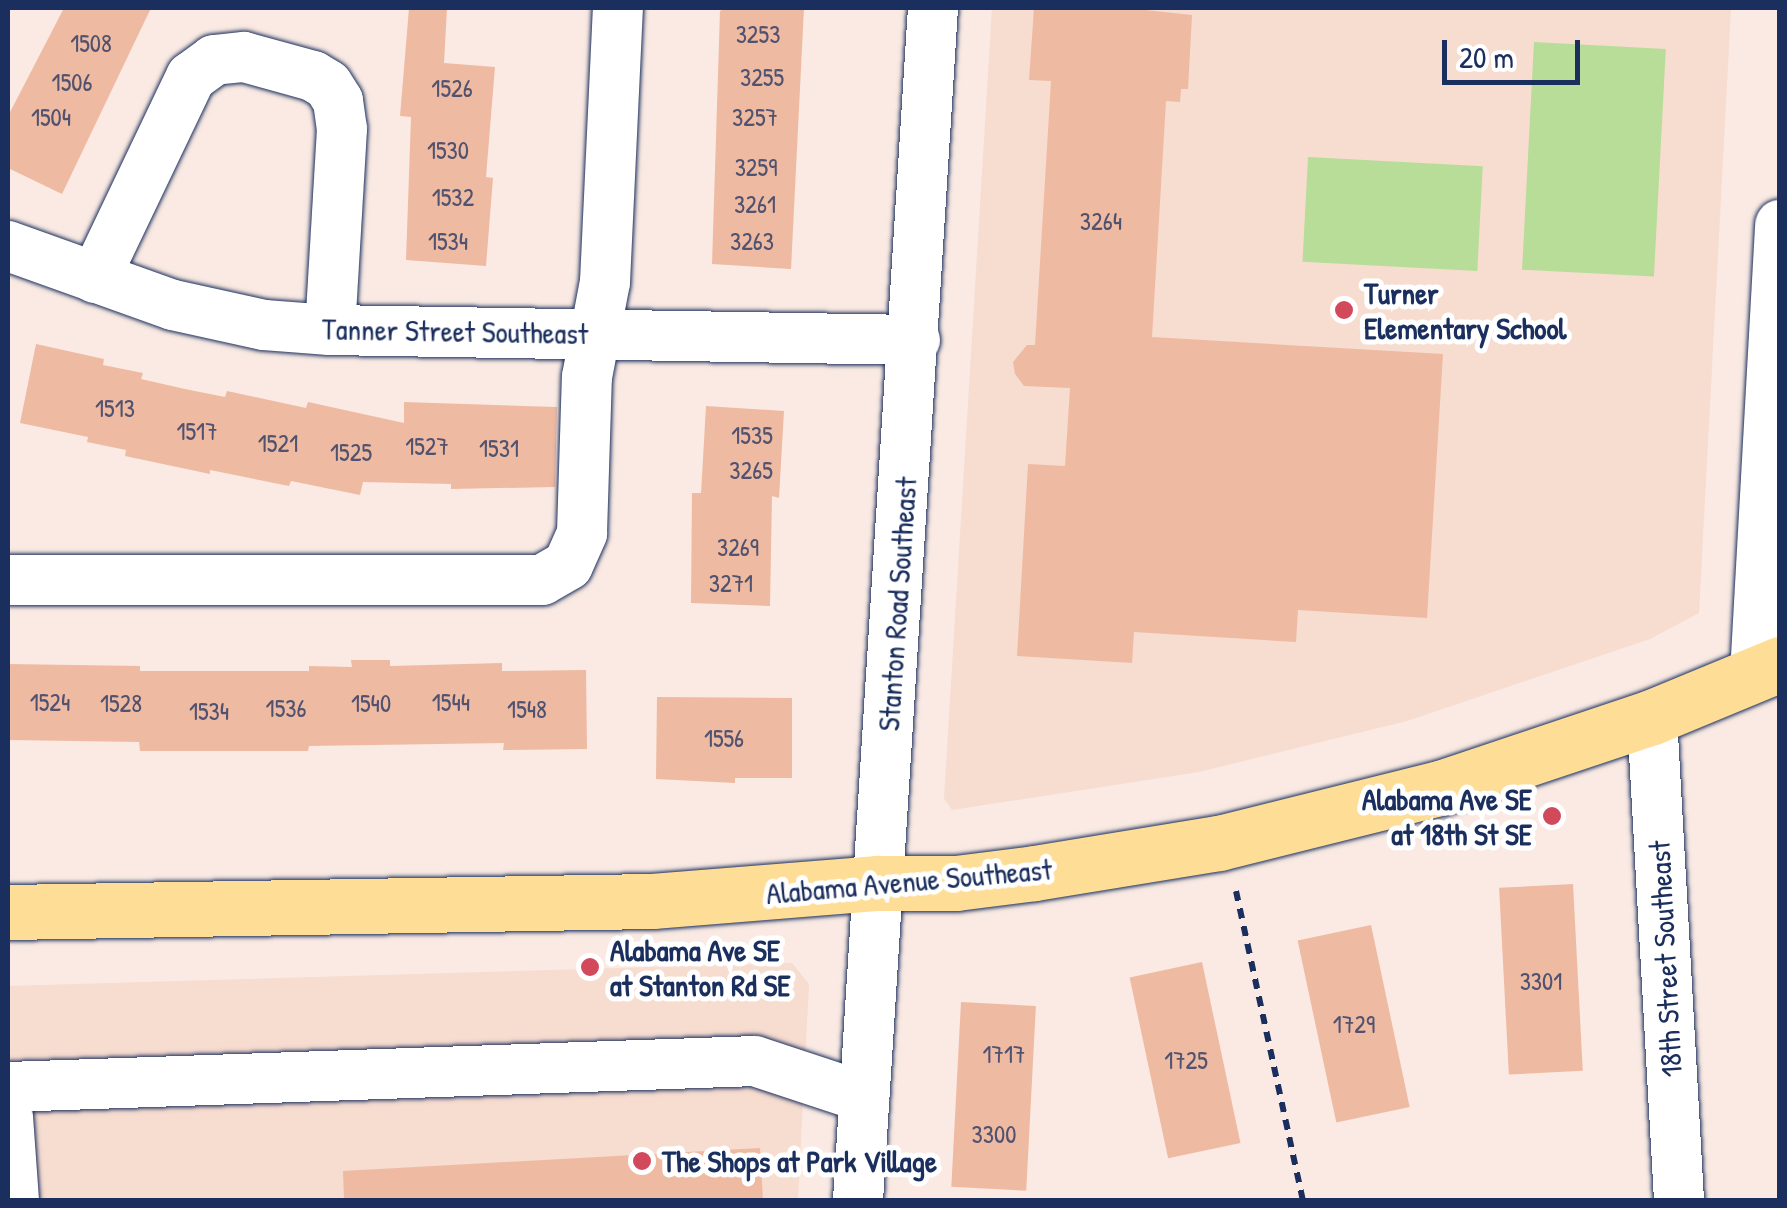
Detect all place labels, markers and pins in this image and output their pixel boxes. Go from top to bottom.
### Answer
place label: Turner Elementary School [1364,275,1566,346]
marker: Turner Elementary School [1333,299,1355,321]
place label: Alabama Ave SE at 18th St SE [1362,781,1532,852]
marker: Alabama Ave SE at 18th St SE [1541,805,1563,827]
place label: Alabama Ave SE at Stanton Rd SE [610,932,791,1002]
marker: Alabama Ave SE at Stanton Rd SE [579,956,601,978]
place label: The Shops at Park Village [662,1143,937,1179]
marker: The Shops at Park Village [631,1150,653,1172]

